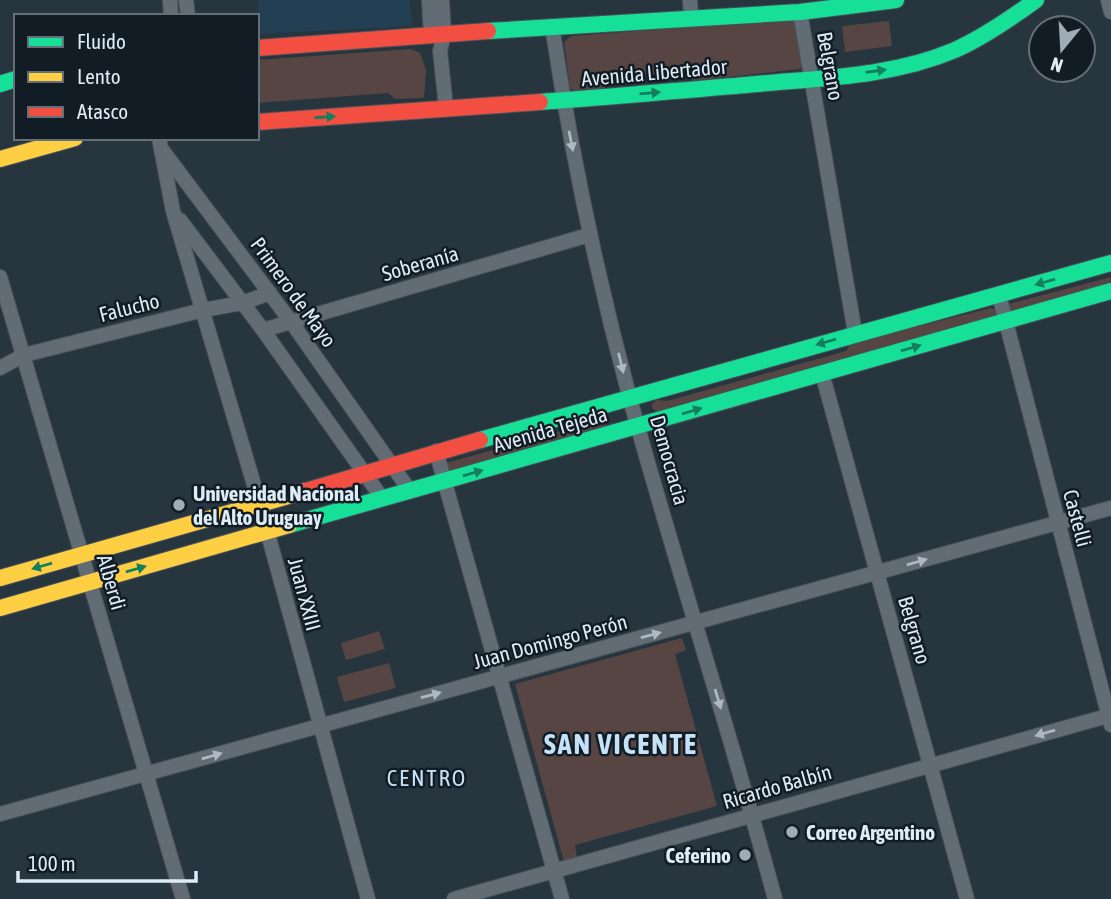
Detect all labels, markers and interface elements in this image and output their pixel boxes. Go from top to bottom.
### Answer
legend [14,14,259,140]
north arrow [1027,14,1097,84]
text: Fluido [77,29,126,53]
street label: Belgrano [813,30,849,102]
text: N [1048,53,1065,77]
street label: Avenida Libertador [580,54,729,90]
text: Lento [77,64,121,88]
one-way arrow [865,66,887,77]
one-way arrow [639,87,661,98]
text: Atasco [77,99,128,123]
one-way arrow [315,111,337,122]
one-way arrow [566,130,577,152]
street label: Primero de Mayo [246,233,342,351]
street label: Soberanía [379,241,461,285]
one-way arrow [1034,277,1056,288]
street label: Falucho [96,288,162,326]
one-way arrow [815,337,836,347]
one-way arrow [900,343,921,353]
one-way arrow [616,352,627,374]
street label: Avenida Tejeda [490,401,610,457]
one-way arrow [682,405,703,415]
street label: Democracia [646,412,694,508]
one-way arrow [463,467,484,477]
place label: Universidad Nacional del Alto Uruguay [193,481,360,529]
street label: Castelli [1059,487,1097,549]
marker: Universidad Nacional del Alto Uruguay [171,497,187,513]
street label: Alberdi [93,552,131,612]
street label: Juan XXIII [284,555,326,633]
one-way arrow [907,557,928,567]
one-way arrow [31,562,52,572]
one-way arrow [126,563,148,574]
street label: Belgrano [894,593,936,667]
street label: Juan Domingo Perón [470,609,630,673]
one-way arrow [640,629,662,640]
one-way arrow [420,689,442,700]
one-way arrow [713,689,723,710]
district label: SAN VICENTE [544,728,698,760]
one-way arrow [1034,728,1056,739]
one-way arrow [202,750,223,760]
street label: Ricardo Balbín [720,759,834,813]
district label: CENTRO [387,765,467,791]
place label: Correo Argentino [806,820,935,844]
marker: Correo Argentino [784,824,800,840]
scale bar [18,839,196,883]
place label: Ceferino [666,843,731,867]
marker: Ceferino [737,847,753,863]
text: 100 m [28,851,76,875]

